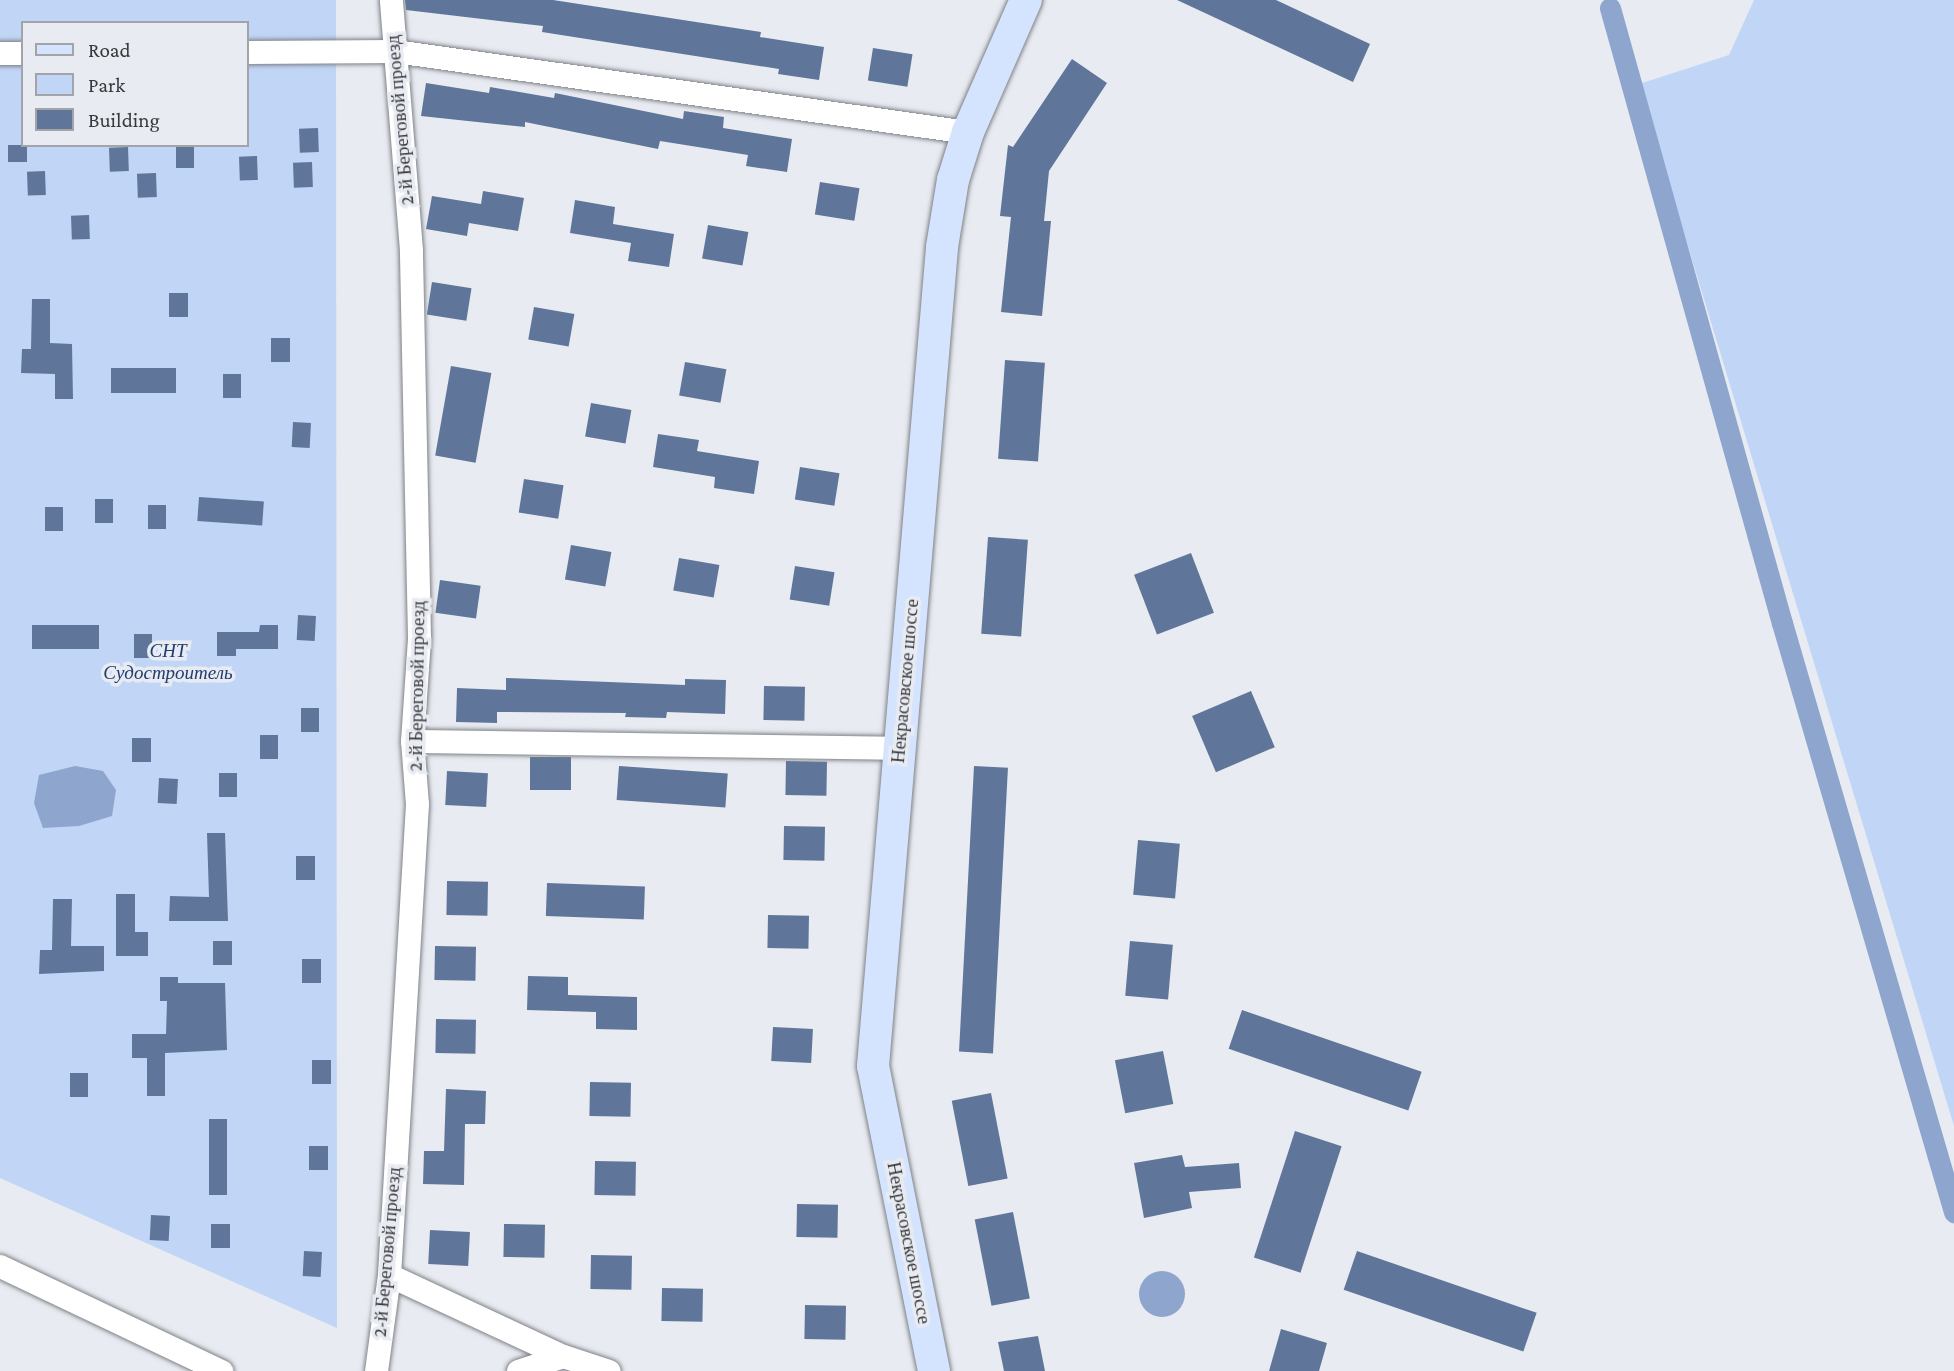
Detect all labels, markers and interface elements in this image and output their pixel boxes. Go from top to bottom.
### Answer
legend [21,21,248,147]
street label: 2-й Береговой проезд [381,34,419,206]
text: Road [88,38,131,62]
text: Park [88,73,125,97]
text: Building [88,108,160,132]
street label: Некрасовское шоссе [886,598,924,764]
street label: 2-й Береговой проезд [404,600,430,772]
park label: СНТ Судостроитель [103,640,233,684]
street label: Некрасовское шоссе [882,1160,936,1326]
street label: 2-й Береговой проезд [368,1166,406,1338]

